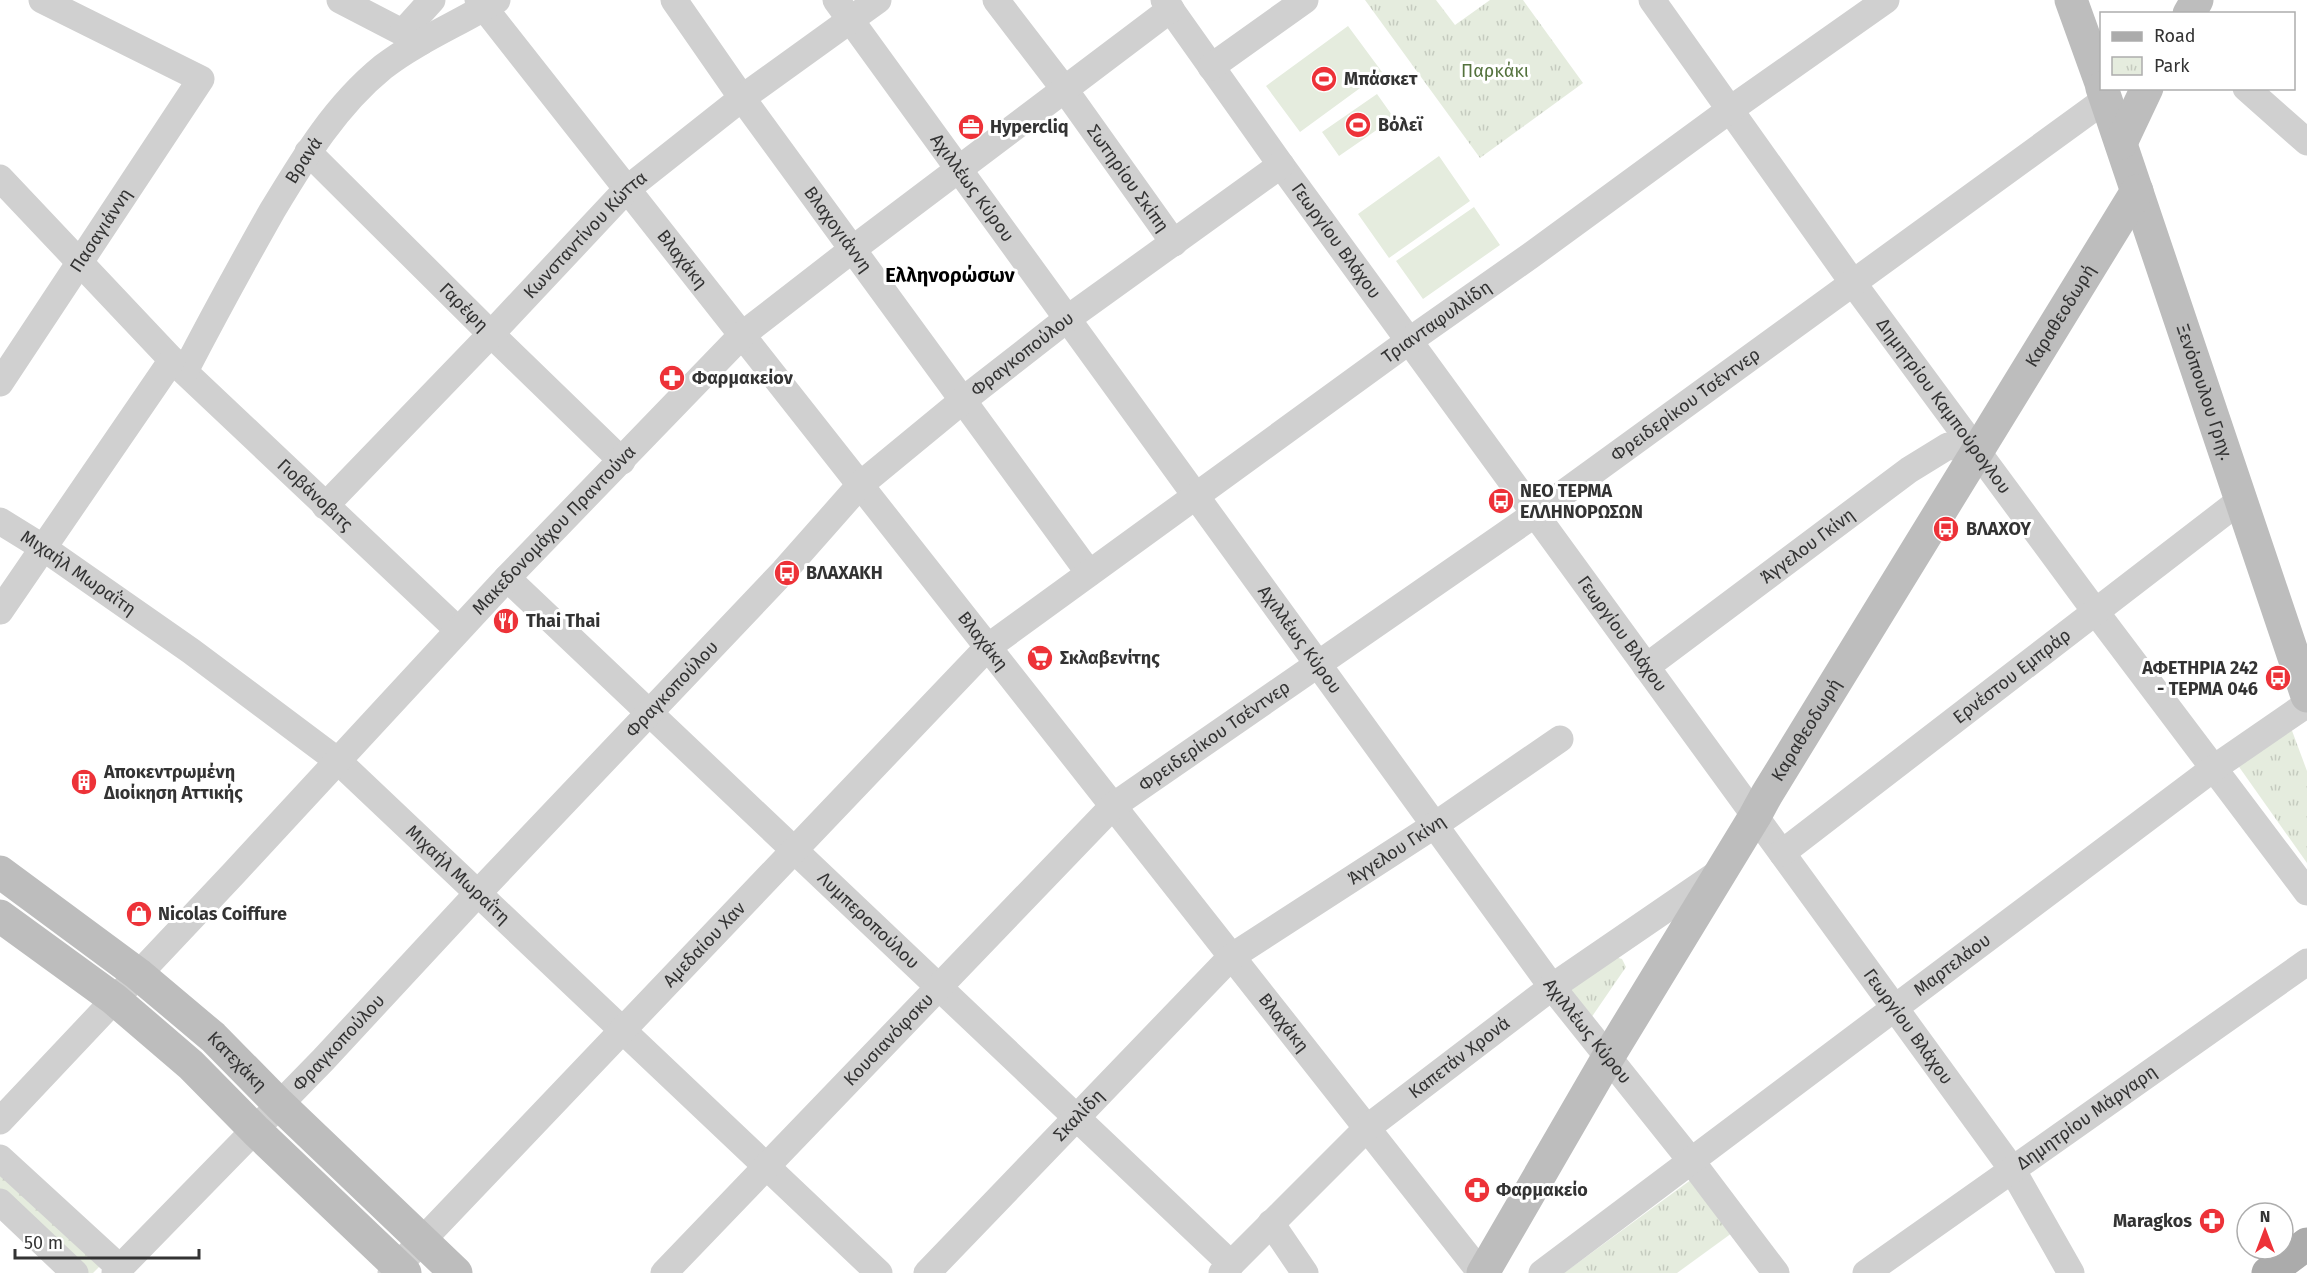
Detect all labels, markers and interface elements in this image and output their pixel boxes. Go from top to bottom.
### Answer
legend [2100,12,2295,90]
text: Road [2154,25,2196,47]
text: Park [2154,55,2190,77]
park label: Παρκάκι [1461,60,1529,82]
sports icon: Μπάσκετ [1309,64,1339,94]
place label: Μπάσκετ [1344,68,1418,90]
sports icon: Βόλεϊ [1343,110,1373,140]
office icon: Hypercliq [956,112,986,142]
place label: Βόλεϊ [1378,114,1424,136]
place label: Hypercliq [990,116,1069,138]
street label: Σωτηρίου Σκίπη [1082,120,1174,236]
street label: Αχιλλέως Κύρου [926,129,1019,246]
street label: Βρανά [280,132,327,188]
street label: Κωνσταντίνου Κώττα [519,166,651,303]
street label: Γεωργίου Βλάχου [1287,178,1386,303]
street label: Βλαχογιάννη [799,182,877,277]
street label: Πασαγιάννη [65,184,137,277]
street label: Βλαχάκη [652,225,712,293]
street label: Καραθεοδωρή [2021,260,2100,371]
district label: Ελληνορώσων [885,263,1016,287]
street label: Τριανταφυλλίδη [1378,276,1495,368]
street label: Γαρέφη [435,278,493,336]
street label: Φραγκοπούλου [966,307,1078,401]
street label: Δημητρίου Καμπούρογλου [1872,314,2016,498]
street label: Ξενόπουλου Γρηγ. [2171,321,2238,463]
street label: Φρειδερίκου Τσέντνερ [1606,343,1765,466]
pharmacy icon: Φαρμακείον [657,363,687,393]
place label: Φαρμακείον [692,367,794,389]
street label: Μακεδονομάχου Πραντούνα [467,441,640,619]
street label: Γιοβάνοβιτς [273,454,358,536]
place label: ΝΕΟ ΤΕΡΜΑ ΕΛΛΗΝΟΡΩΣΩΝ [1520,480,1643,523]
bus stop icon: ΝΕΟ ΤΕΡΜΑ ΕΛΛΗΝΟΡΩΣΩΝ [1486,486,1516,516]
street label: Άγγελου Γκίνη [1756,503,1859,588]
bus stop icon: ΒΛΑΧΟΥ [1931,514,1961,544]
place label: ΒΛΑΧΟΥ [1966,518,2031,540]
street label: Μιχαήλ Μωραΐτη [17,526,140,620]
bus stop icon: ΒΛΑΧΑΚΗ [772,558,802,588]
place label: ΒΛΑΧΑΚΗ [806,562,883,584]
street label: Γεωργίου Βλάχου [1573,571,1672,696]
street label: Αχιλλέως Κύρου [1253,581,1347,698]
restaurant icon: Thai Thai [491,606,521,636]
street label: Βλαχάκη [953,607,1013,675]
place label: Thai Thai [526,610,600,632]
street label: Ερνέστου Εμπράρ [1949,624,2075,728]
street label: Φραγκοπούλου [621,636,723,742]
supermarket icon: Σκλαβενίτης [1025,643,1055,673]
place label: Σκλαβενίτης [1060,647,1160,669]
place label: ΑΦΕΤΗΡΙΑ 242 - ΤΕΡΜΑ 046 [2141,657,2258,700]
bus stop icon: ΑΦΕΤΗΡΙΑ 242 - ΤΕΡΜΑ 046 [2263,663,2293,693]
street label: Καραθεοδωρή [1766,675,1846,785]
street label: Φρειδερίκου Τσέντνερ [1134,676,1294,796]
place label: Αποκεντρωμένη Διοίκηση Αττικής [103,761,243,804]
building icon: Αποκεντρωμένη Διοίκηση Αττικής [69,767,99,797]
street label: Άγγελου Γκίνη [1344,810,1450,889]
street label: Μιχαήλ Μωραΐτη [401,820,515,929]
street label: Λυμπεροπούλου [813,867,924,974]
street label: Αμεδαίου Χαν [659,897,750,992]
shop icon: Nicolas Coiffure [124,899,154,929]
place label: Nicolas Coiffure [158,903,287,925]
street label: Μαρτελάου [1909,929,1995,1001]
street label: Γεωργίου Βλάχου [1859,964,1958,1089]
street label: Αχιλλέως Κύρου [1539,974,1636,1088]
street label: Κουσιανόφσκυ [839,988,938,1090]
street label: Βλαχάκη [1254,989,1314,1057]
street label: Φραγκοπούλου [288,990,389,1096]
street label: Καπετάν Χρονά [1404,1012,1514,1103]
street label: Κατεχάκη [203,1027,272,1096]
street label: Δημητρίου Μάργαρη [2012,1060,2161,1174]
street label: Σκαλίδη [1049,1085,1109,1146]
pharmacy icon: Φαρμακείο [1462,1175,1492,1205]
place label: Φαρμακείο [1496,1179,1588,1201]
north arrow [2235,1201,2295,1261]
pharmacy icon: Maragkos [2197,1206,2227,1236]
text: N [2260,1207,2270,1226]
place label: Maragkos [2113,1210,2192,1232]
scale bar [15,1222,200,1260]
text: 50 m [24,1232,63,1254]

